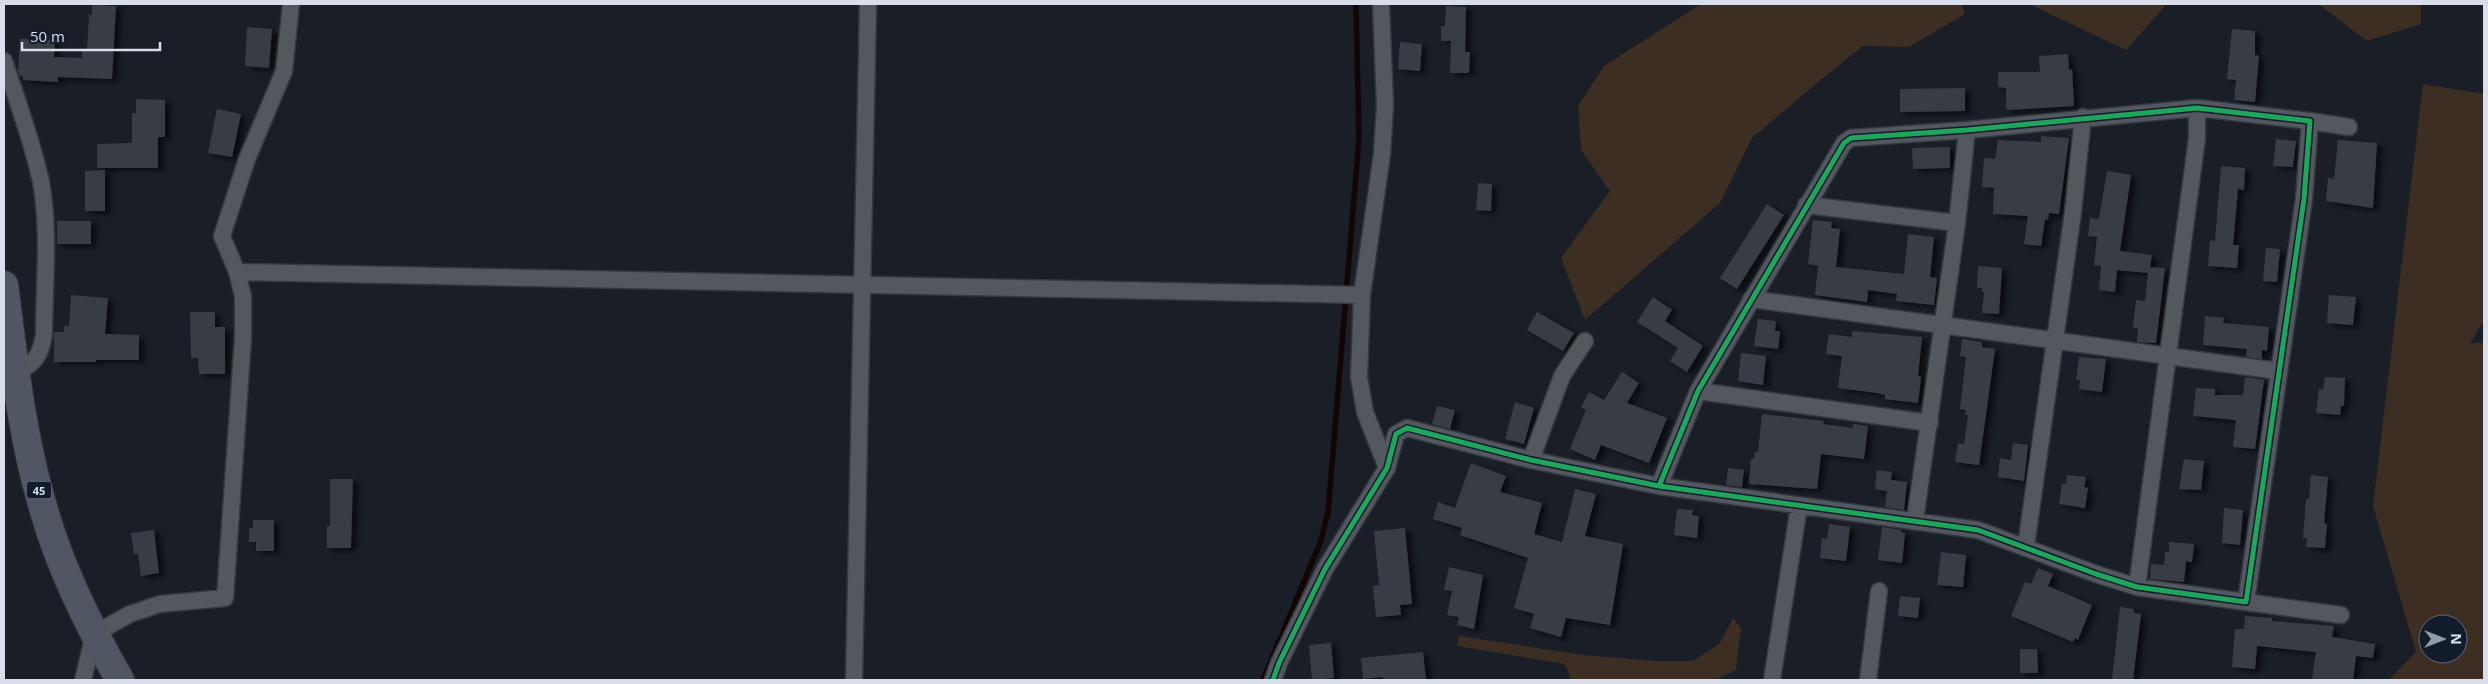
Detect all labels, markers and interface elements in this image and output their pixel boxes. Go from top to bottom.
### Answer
scale bar [22,20,160,52]
text: 50 m [30,26,65,46]
road number: 45 [26,482,52,498]
north arrow [2418,614,2468,664]
text: N [2447,633,2466,645]

